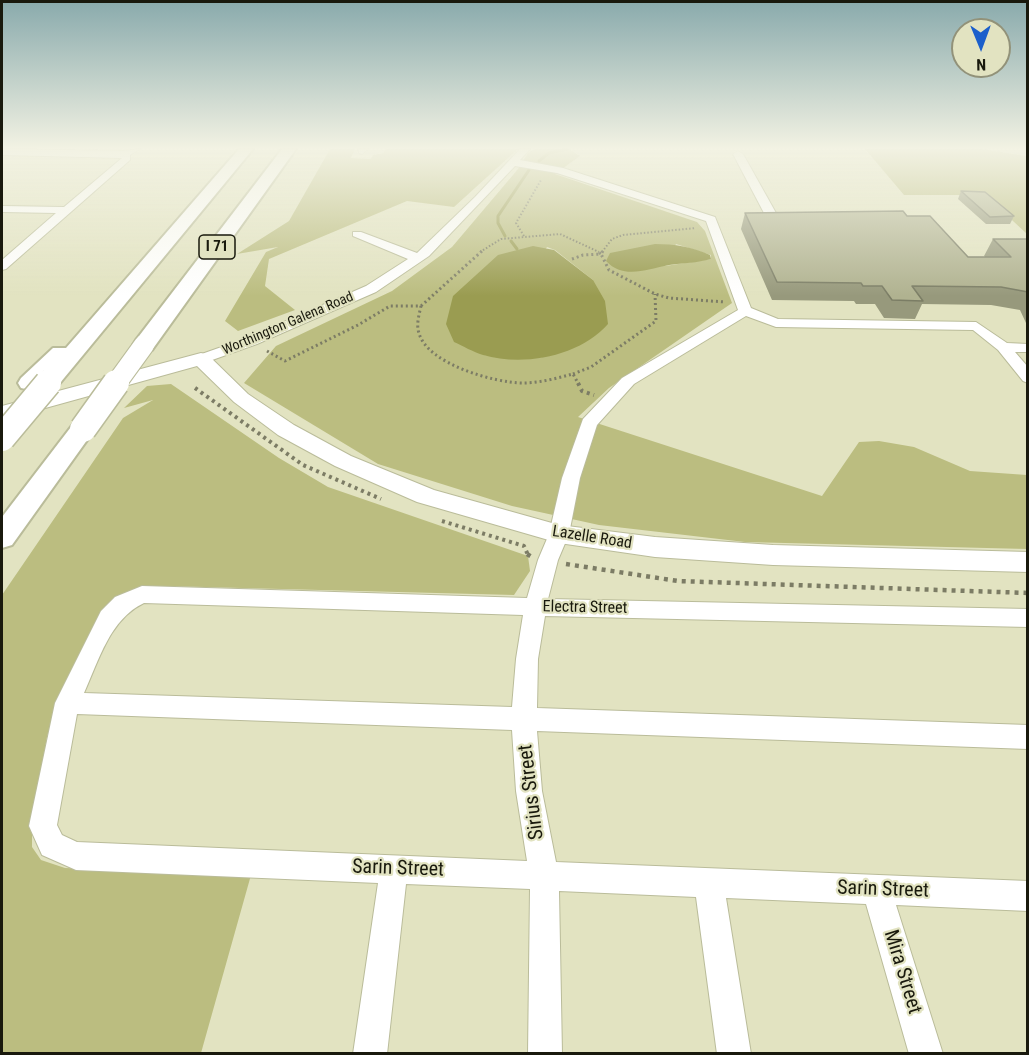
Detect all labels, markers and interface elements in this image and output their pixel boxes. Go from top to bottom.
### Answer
north arrow [951,18,1011,78]
text: N [976,55,986,74]
road number: I 71 [199,235,235,259]
street label: Worthington Galena Road [220,289,356,359]
street label: Lazelle Road [551,522,633,554]
street label: Electra Street [543,598,627,618]
street label: Sirius Street [514,743,550,841]
street label: Sarin Street [352,855,444,883]
street label: Sarin Street [837,876,929,904]
street label: Mira Street [878,927,926,1017]

